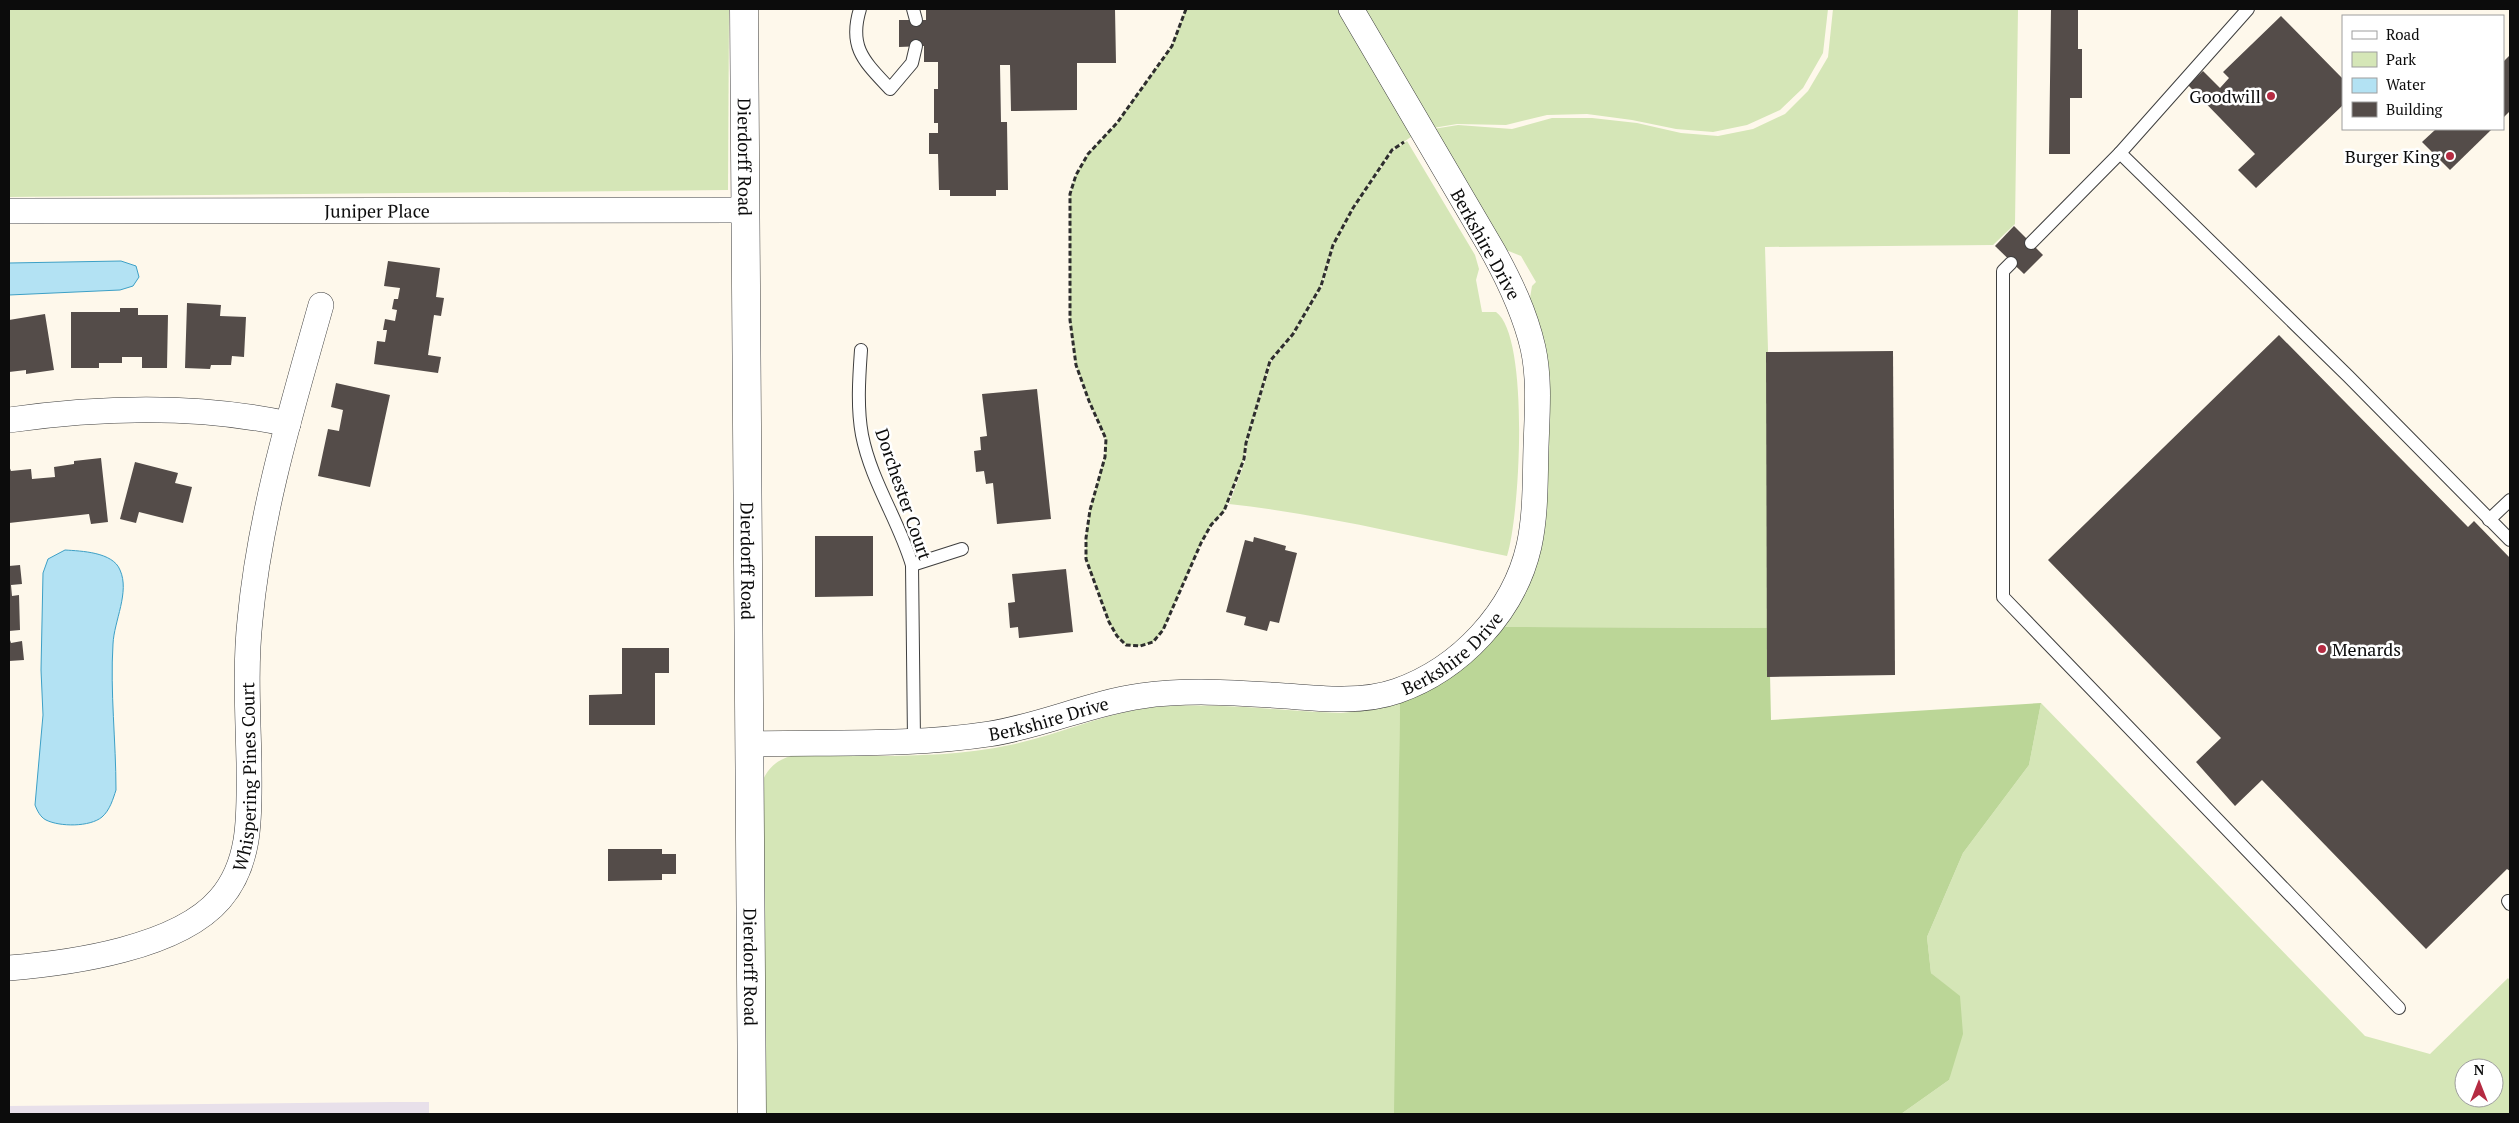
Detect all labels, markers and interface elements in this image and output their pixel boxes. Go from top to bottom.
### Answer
legend [2342,15,2504,130]
text: Road [2386,24,2419,44]
text: Park [2386,49,2416,69]
text: Water [2386,74,2426,94]
place label: Goodwill [2189,84,2261,108]
marker: Goodwill [2265,90,2277,102]
street label: Dierdorff Road [733,98,757,216]
text: Building [2386,99,2444,119]
place label: Burger King [2345,144,2441,168]
marker: Burger King [2444,150,2456,162]
street label: Berkshire Drive [1446,184,1526,304]
street label: Juniper Place [324,198,430,223]
street label: Dorchester Court [870,425,938,563]
street label: Dierdorff Road [736,502,760,620]
street label: Berkshire Drive [1398,607,1508,700]
place label: Menards [2332,637,2401,661]
marker: Menards [2316,643,2328,655]
street label: Whispering Pines Court [226,682,261,875]
street label: Berkshire Drive [987,691,1111,746]
street label: Dierdorff Road [739,908,763,1026]
north arrow [2454,1058,2504,1108]
text: N [2474,1060,2485,1079]

